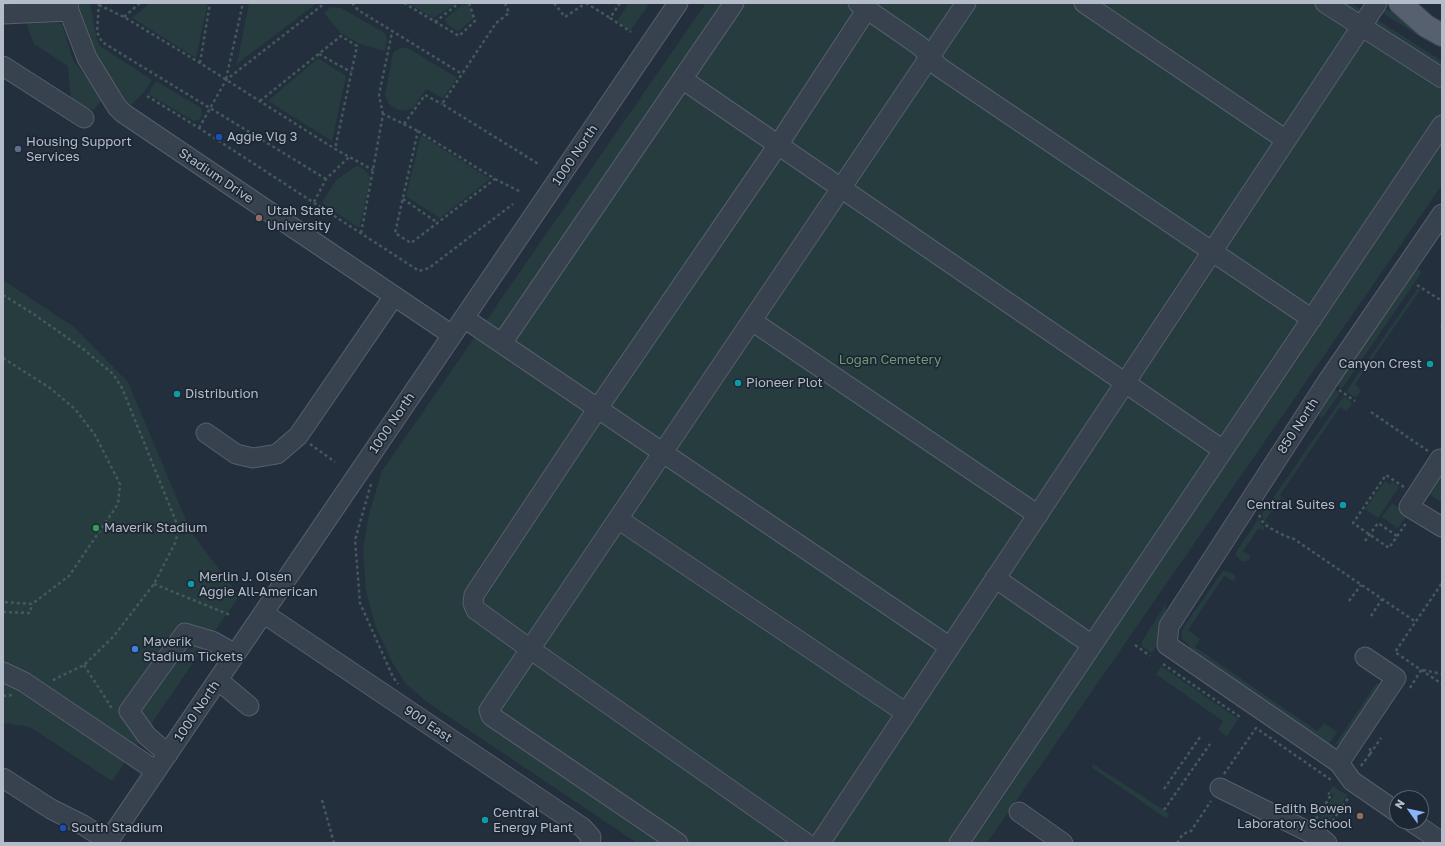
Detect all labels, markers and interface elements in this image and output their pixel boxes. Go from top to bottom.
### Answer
street label: 1000 North [549,122,601,188]
place label: Aggie Vlg 3 [227,129,297,145]
marker: Aggie Vlg 3 [214,132,224,142]
place label: Housing Support Services [26,134,132,165]
marker: Housing Support Services [13,144,23,154]
street label: Stadium Drive [176,145,256,207]
place label: Utah State University [267,203,333,234]
marker: Utah State University [254,213,264,223]
park label: Logan Cemetery [839,352,941,368]
place label: Canyon Crest [1339,356,1422,372]
marker: Canyon Crest [1425,359,1435,369]
place label: Pioneer Plot [746,375,823,391]
marker: Pioneer Plot [733,378,743,388]
place label: Distribution [185,386,259,402]
marker: Distribution [172,389,182,399]
street label: 1000 North [366,390,418,456]
street label: 850 North [1274,395,1322,457]
place label: Central Suites [1247,497,1335,513]
marker: Central Suites [1338,500,1348,510]
place label: Maverik Stadium [104,520,207,536]
marker: Maverik Stadium [91,523,101,533]
place label: Merlin J. Olsen Aggie All-American [199,569,318,600]
marker: Merlin J. Olsen Aggie All-American [186,579,196,589]
place label: Maverik Stadium Tickets [143,634,243,665]
marker: Maverik Stadium Tickets [130,644,140,654]
street label: 1000 North [171,678,223,744]
street label: 900 East [401,702,455,746]
north arrow [1389,790,1429,830]
text: N [1392,797,1407,811]
place label: Edith Bowen Laboratory School [1237,801,1352,832]
place label: Central Energy Plant [493,805,573,836]
marker: Edith Bowen Laboratory School [1355,811,1365,821]
marker: Central Energy Plant [480,815,490,825]
place label: South Stadium [71,820,163,836]
marker: South Stadium [58,823,68,833]

